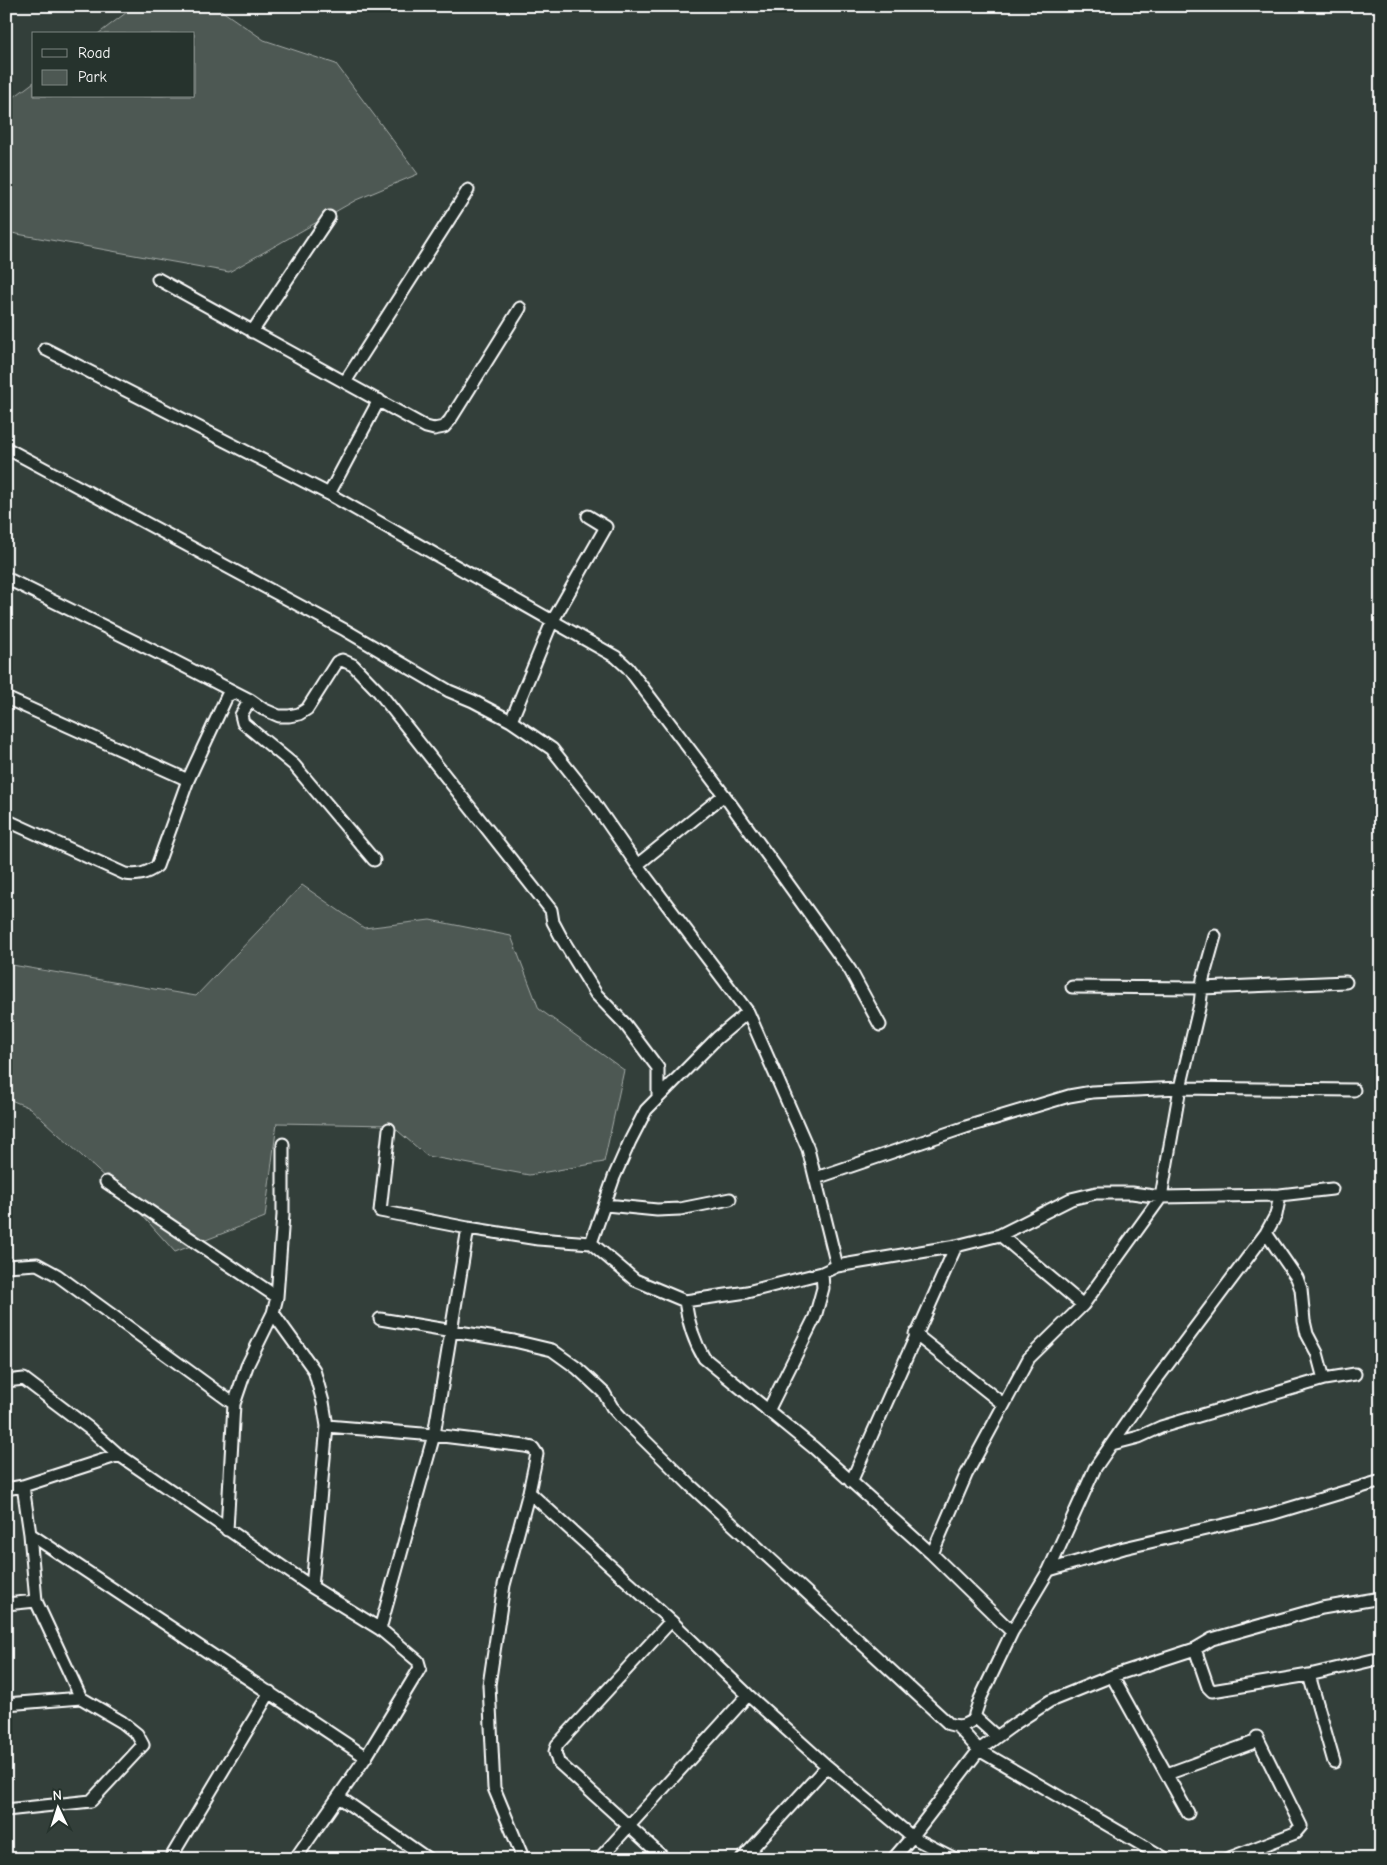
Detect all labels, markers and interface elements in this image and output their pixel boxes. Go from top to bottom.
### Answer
legend [32,32,195,98]
text: Road [78,44,110,62]
text: Park [78,68,107,86]
north arrow [32,1782,82,1832]
text: N [52,1787,62,1804]

